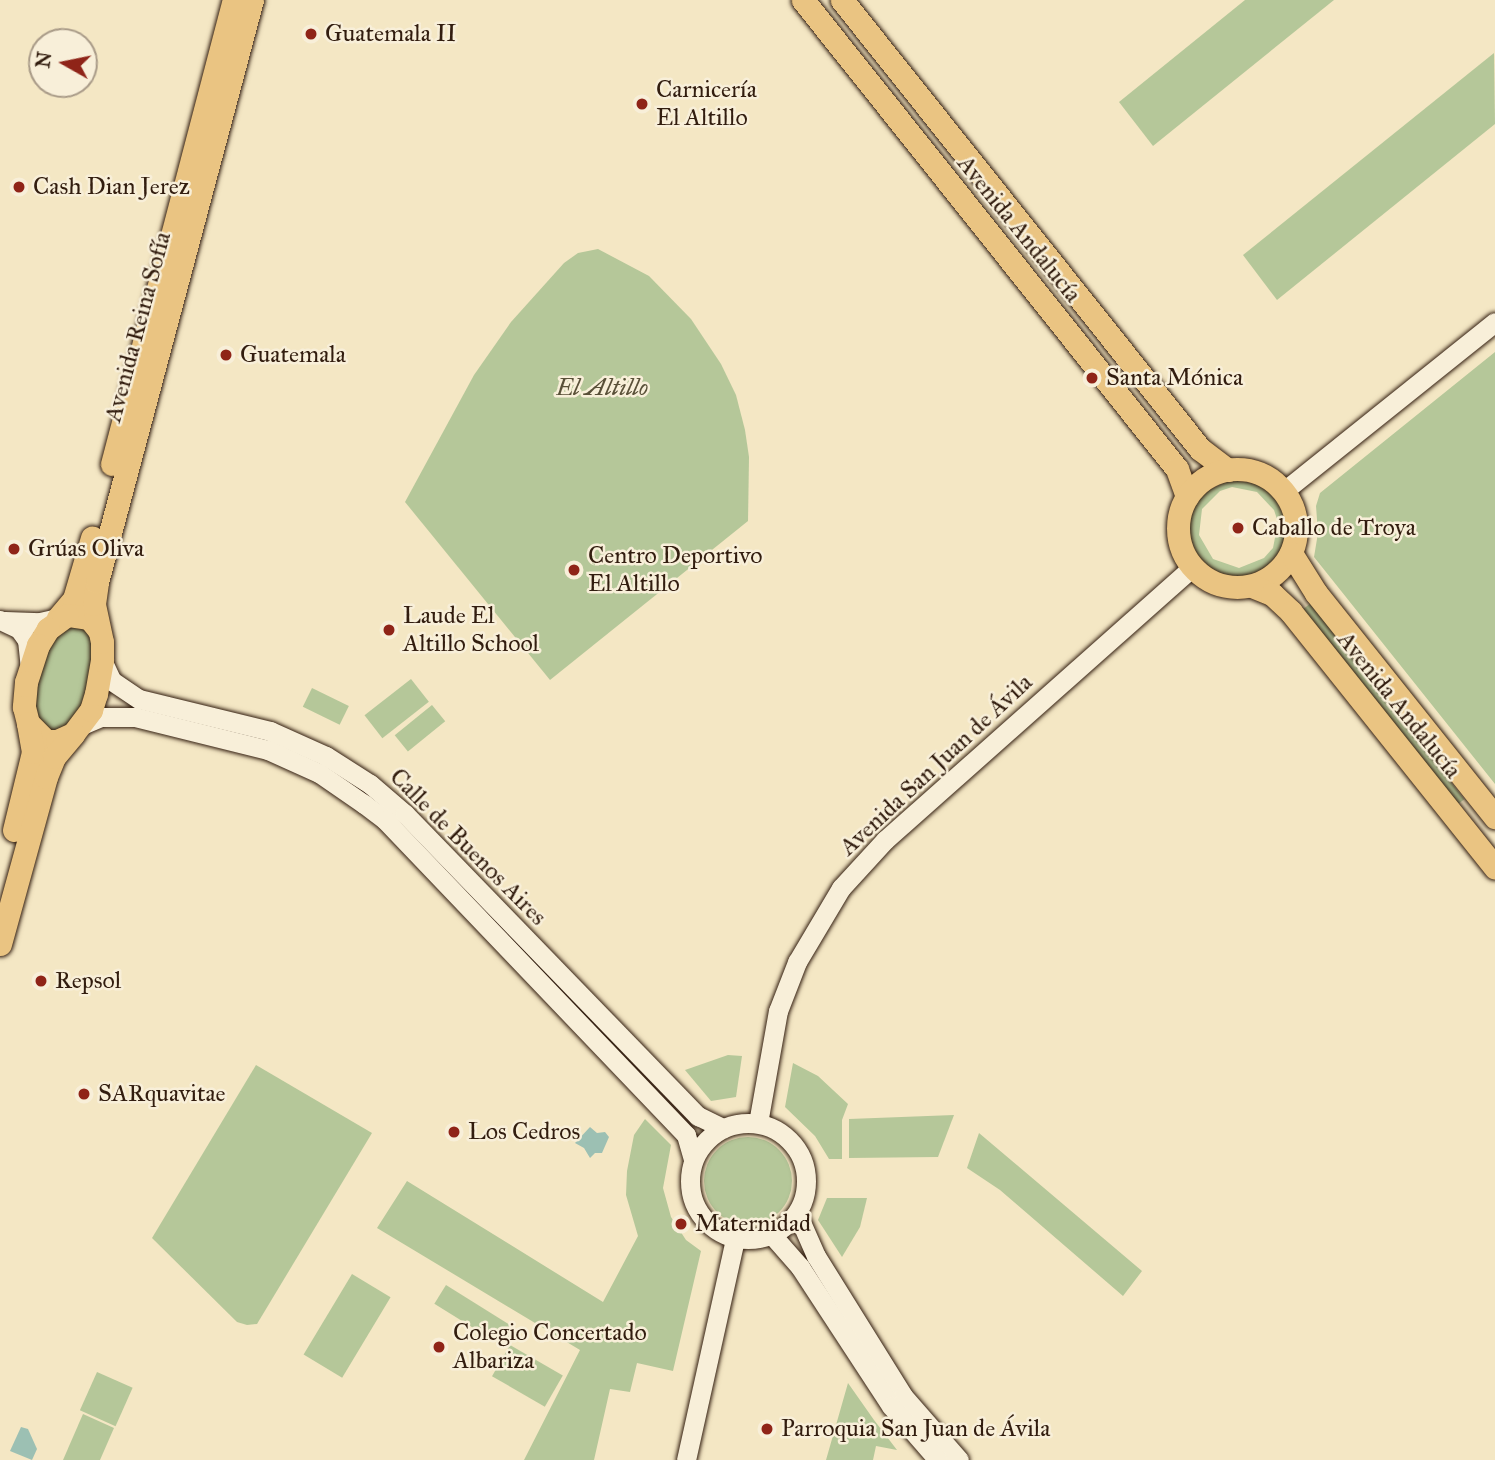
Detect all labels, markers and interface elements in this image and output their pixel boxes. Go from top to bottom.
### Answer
place label: Guatemala II [325,20,457,48]
marker: Guatemala II [303,26,319,42]
north arrow [28,28,98,98]
text: N [31,50,56,70]
place label: Carnicería El Altillo [656,76,757,132]
marker: Carnicería El Altillo [634,96,650,112]
street label: Avenida Andalucía [951,150,1087,308]
place label: Cash Dian Jerez [33,173,190,201]
marker: Cash Dian Jerez [11,179,27,195]
street label: Avenida Reina Sofía [99,229,177,425]
place label: Guatemala [240,341,346,369]
marker: Guatemala [218,347,234,363]
place label: Santa Mónica [1106,364,1243,392]
marker: Santa Mónica [1084,370,1100,386]
park label: El Altillo [556,374,648,402]
place label: Caballo de Troya [1252,514,1416,542]
marker: Caballo de Troya [1230,520,1246,536]
place label: Grúas Oliva [28,535,144,563]
marker: Grúas Oliva [6,541,22,557]
place label: Centro Deportivo El Altillo [588,542,763,598]
marker: Centro Deportivo El Altillo [566,562,582,578]
place label: Laude El Altillo School [403,602,539,658]
marker: Laude El Altillo School [381,622,397,638]
street label: Avenida Andalucía [1331,626,1467,784]
street label: Avenida San Juan de Ávila [834,668,1038,862]
street label: Calle de Buenos Aires [384,763,552,931]
place label: Repsol [55,967,121,995]
marker: Repsol [33,973,49,989]
place label: SARquavitae [98,1080,226,1108]
marker: SARquavitae [76,1086,92,1102]
place label: Los Cedros [468,1118,580,1146]
marker: Los Cedros [446,1124,462,1140]
place label: Maternidad [695,1210,811,1238]
marker: Maternidad [673,1216,689,1232]
place label: Colegio Concertado Albariza [453,1319,647,1375]
marker: Colegio Concertado Albariza [431,1339,447,1355]
place label: Parroquia San Juan de Ávila [781,1415,1050,1443]
marker: Parroquia San Juan de Ávila [759,1421,775,1437]

